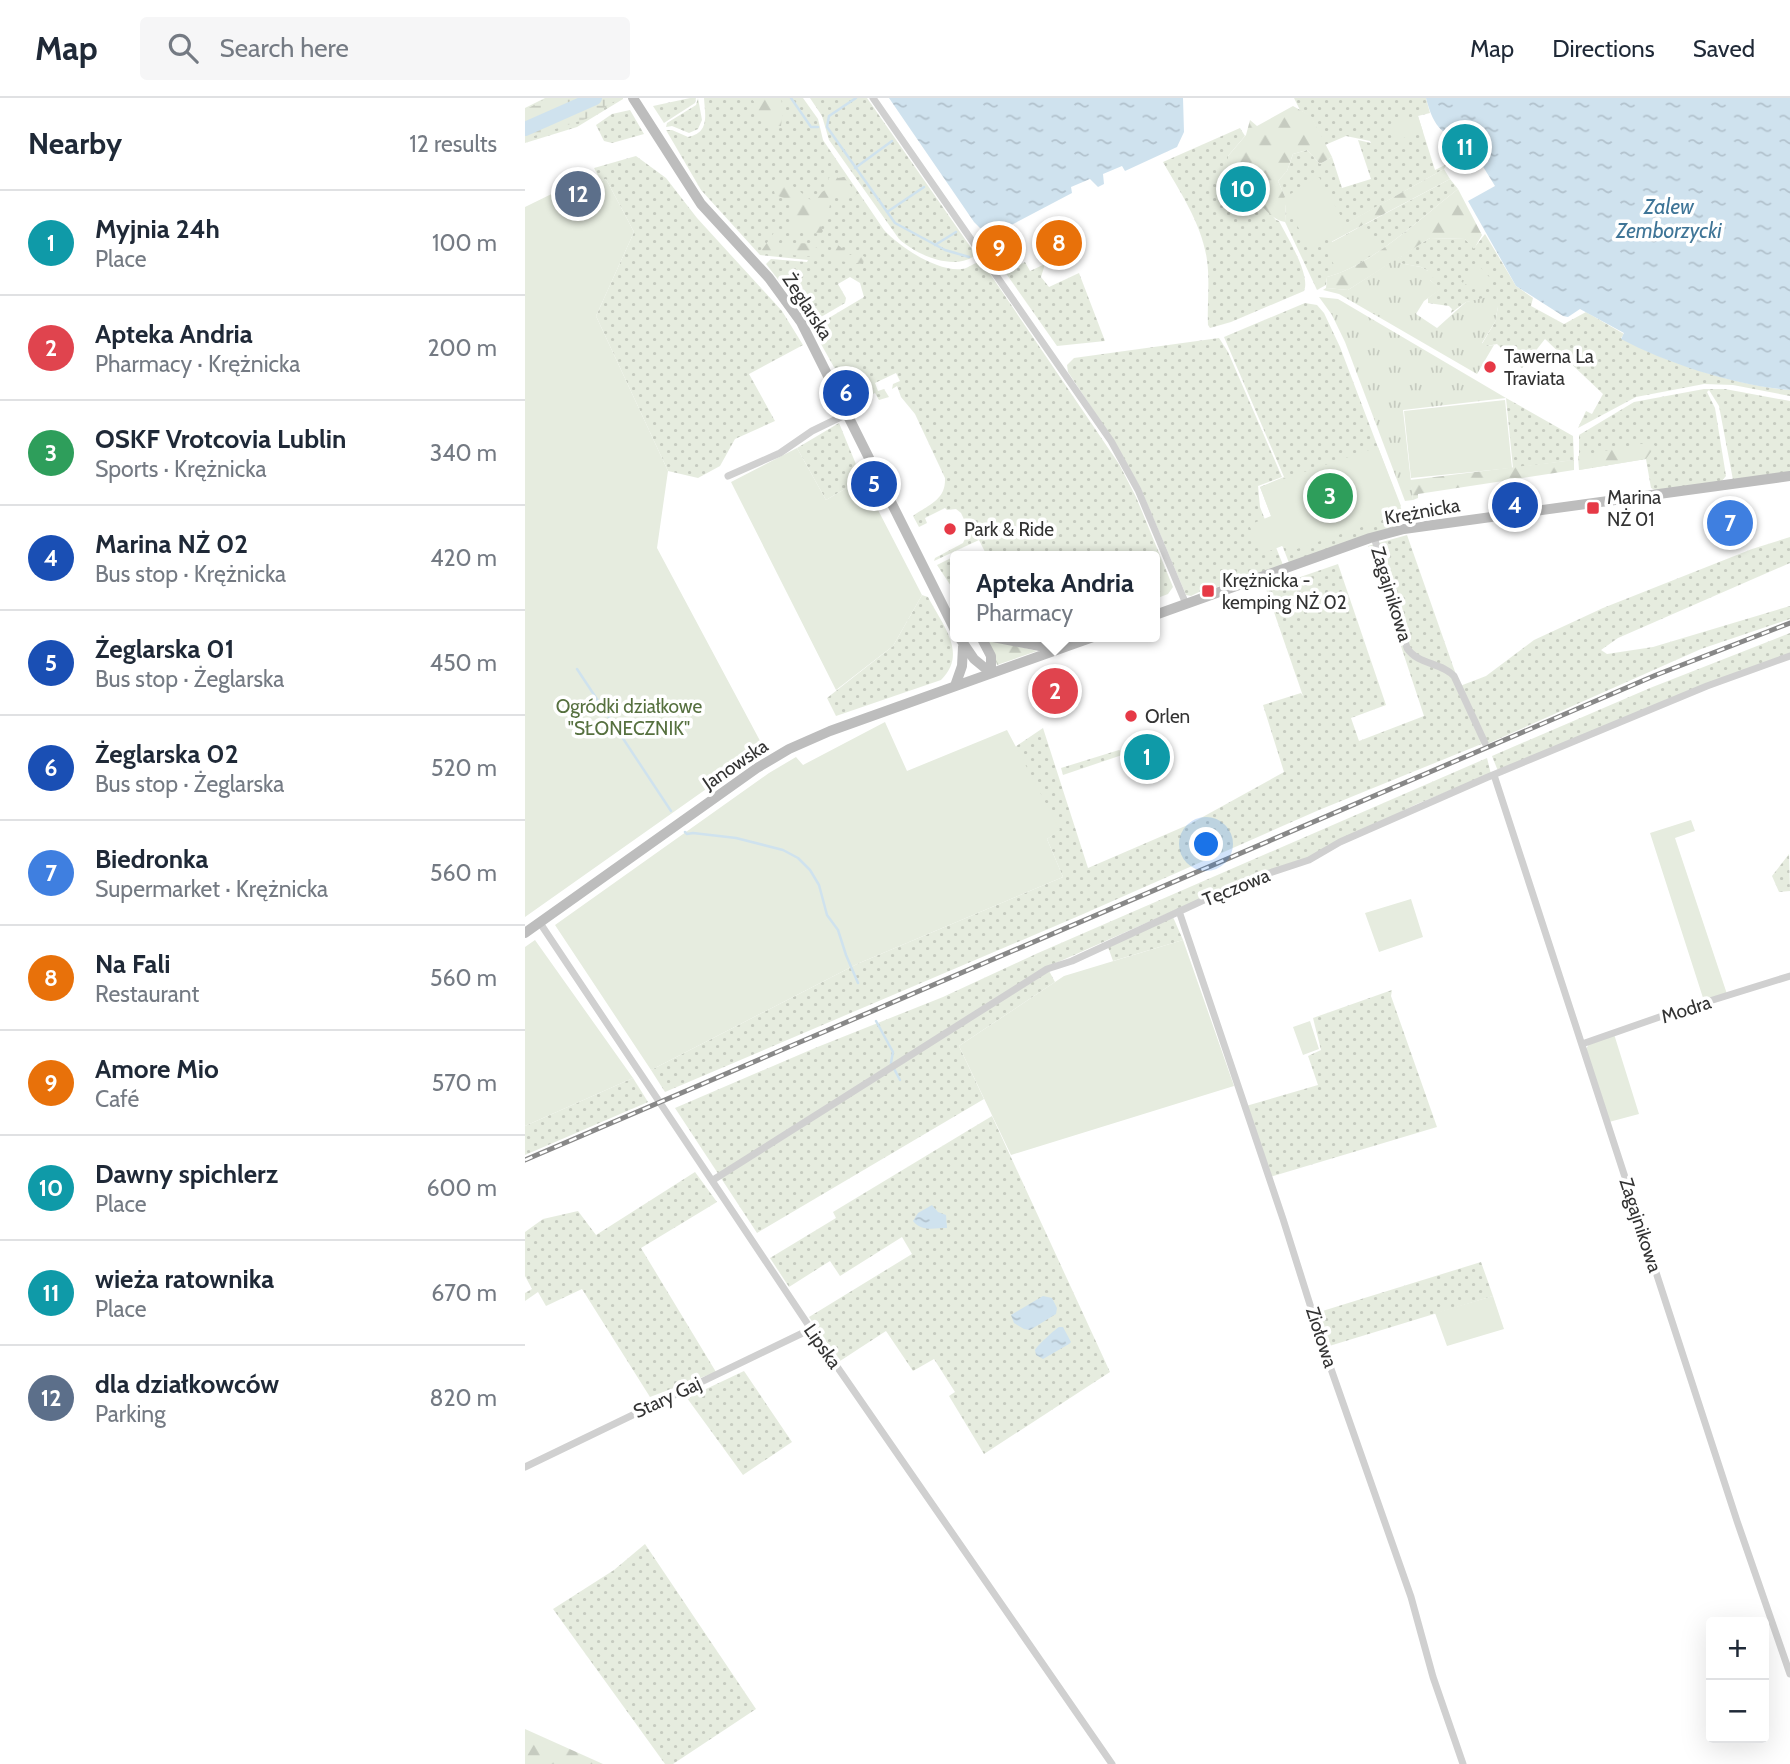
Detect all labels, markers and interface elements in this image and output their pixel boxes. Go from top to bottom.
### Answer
search box [140,17,630,80]
text: Map [35,28,98,68]
icon: search [164,29,202,67]
text: Search here [220,32,349,64]
text: Map [1470,34,1514,63]
text: Directions [1552,34,1655,63]
text: Saved [1693,34,1755,63]
pin: 11 [1442,121,1488,173]
text: Nearby [28,125,122,162]
text: 12 results [409,130,497,158]
pin: 10 [1220,163,1266,215]
pin: 12 [555,168,601,220]
water label: Zalew Zemborzycki [1615,194,1722,243]
text: Myjnia 24h [95,213,220,245]
pin: 8 [1036,217,1082,269]
pin: 9 [976,222,1022,274]
text: 1 [47,229,55,257]
text: 100 m [432,229,497,257]
text: Place [95,245,147,273]
street label: Żeglarska [778,269,838,344]
text: Apteka Andria [95,318,253,350]
text: 2 [45,334,57,362]
text: 200 m [427,334,497,362]
place label: Tawerna La Traviata [1504,345,1594,390]
text: Pharmacy · Krężnicka [95,350,300,378]
marker: Tawerna La Traviata [1482,359,1498,375]
pin: 6 [823,367,869,419]
text: OSKF Vrotcovia Lublin [95,423,346,455]
text: 3 [45,439,57,467]
text: 340 m [430,439,497,467]
text: Sports · Krężnicka [95,455,266,483]
pin: 5 [851,458,897,510]
pin: 3 [1307,470,1353,522]
pin: 4 [1492,479,1538,531]
place label: Marina NŻ 01 [1607,486,1661,531]
street label: Krężnicka [1383,494,1462,529]
pin: 7 [1707,497,1753,549]
marker: Marina NŻ 01 [1585,500,1601,516]
place label: Park & Ride [964,518,1054,541]
marker: Park & Ride [942,521,958,537]
text: Marina NŻ 02 [95,528,248,560]
text: 4 [44,544,58,572]
text: 420 m [430,544,497,572]
street label: Zagajnikowa [1366,544,1417,644]
popup [950,551,1160,642]
text: Bus stop · Krężnicka [95,560,286,588]
text: Apteka Andria [976,567,1134,599]
place label: Krężnicka - kemping NŻ 02 [1222,569,1347,614]
marker: Krężnicka - kemping NŻ 02 [1200,583,1216,599]
text: Pharmacy [976,599,1073,627]
text: Żeglarska 01 [95,633,234,665]
text: 5 [45,649,57,677]
text: 450 m [430,649,497,677]
text: Bus stop · Żeglarska [95,665,284,693]
pin: 2 [1032,665,1078,717]
park label: Ogródki działkowe "SŁONECZNIK" [556,695,703,740]
place label: Orlen [1145,705,1190,728]
marker: Orlen [1123,708,1139,724]
pin: 1 [1124,731,1170,783]
street label: Janowska [697,734,772,795]
text: Żeglarska 02 [95,738,238,770]
text: 6 [45,754,57,782]
text: 520 m [431,754,497,782]
text: Bus stop · Żeglarska [95,770,284,798]
your location [1189,827,1223,861]
text: Biedronka [95,843,209,875]
text: 7 [45,859,57,887]
text: 560 m [430,859,497,887]
street label: Tęczowa [1199,864,1273,911]
text: Supermarket · Krężnicka [95,875,328,903]
text: Na Fali [95,948,171,980]
text: 8 [44,964,58,992]
text: 560 m [430,964,497,992]
text: Restaurant [95,980,199,1008]
street label: Modra [1658,991,1714,1028]
text: Amore Mio [95,1053,219,1085]
text: 9 [45,1069,57,1097]
text: 570 m [432,1069,497,1097]
text: Café [95,1085,139,1113]
text: Dawny spichlerz [95,1158,278,1190]
text: 10 [39,1174,63,1202]
text: 600 m [426,1174,497,1202]
street label: Zagajnikowa [1614,1175,1667,1275]
text: Place [95,1190,147,1218]
text: wieża ratownika [95,1263,274,1295]
text: 11 [43,1279,59,1307]
text: 670 m [431,1279,497,1307]
text: Place [95,1295,147,1323]
street label: Ziołowa [1301,1304,1342,1370]
street label: Lipska [799,1319,846,1373]
text: dla działkowców [95,1368,279,1400]
street label: Stary Gaj [630,1372,705,1423]
text: 12 [41,1384,61,1412]
text: 820 m [430,1384,497,1412]
text: Parking [95,1400,166,1428]
map controls [1706,1617,1769,1743]
button: + [1706,1617,1769,1680]
button: − [1706,1680,1769,1743]

